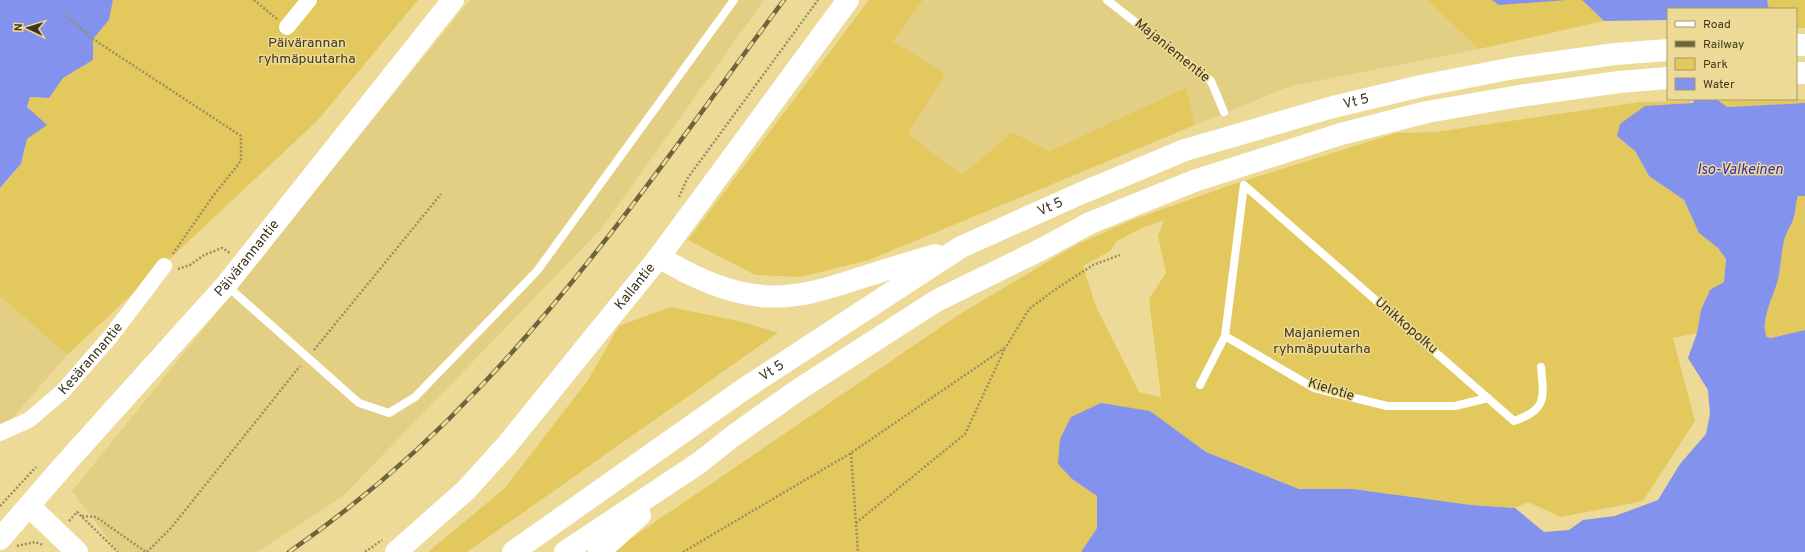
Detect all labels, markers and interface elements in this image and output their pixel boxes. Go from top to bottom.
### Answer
north arrow [8,8,48,48]
legend [1667,8,1797,100]
street label: Majaniementie [1131,15,1213,87]
text: Road [1703,17,1731,33]
text: N [12,23,26,32]
park label: Päivärannan ryhmäpuutarha [258,35,356,68]
text: Railway [1703,37,1744,53]
text: Park [1703,57,1728,73]
text: Water [1703,77,1735,93]
street label: Vt 5 [1341,90,1371,113]
water label: Iso-Valkeinen [1697,161,1783,180]
street label: Vt 5 [1035,194,1066,220]
street label: Päivärannantie [211,216,283,300]
street label: Kallantie [611,260,659,313]
street label: Unikkopolku [1371,294,1441,358]
street label: Kesärannantie [55,319,127,399]
park label: Majaniemen ryhmäpuutarha [1273,325,1371,358]
street label: Vt 5 [756,356,788,385]
street label: Kielotie [1306,375,1356,405]

